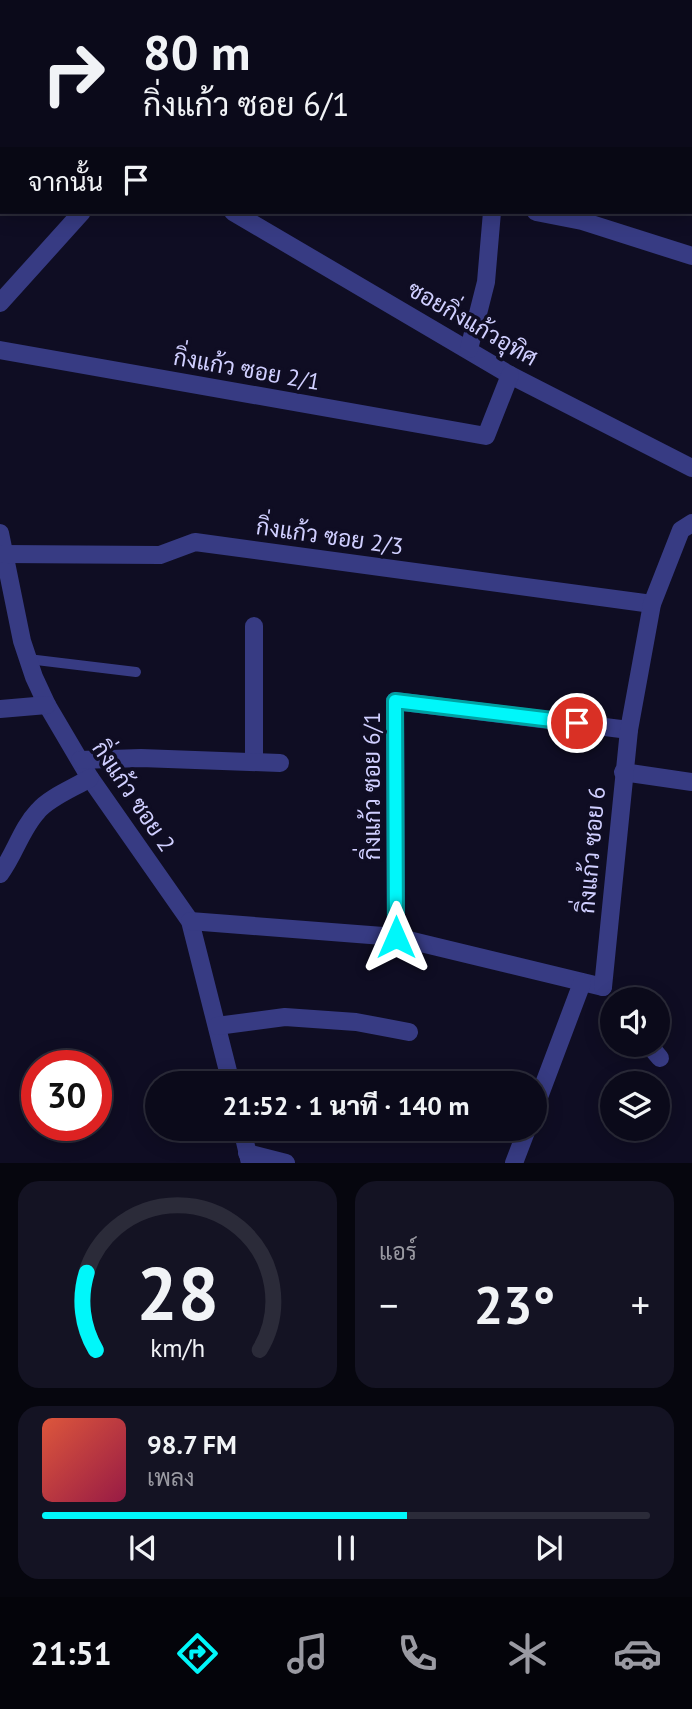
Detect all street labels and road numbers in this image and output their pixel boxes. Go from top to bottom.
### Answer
street label: ซอยกิ่งแก้วอุทิศ [402,270,546,374]
street label: กิ่งแก้ว ซอย 2/1 [171,337,323,396]
street label: กิ่งแก้ว ซอย 2/3 [255,506,406,561]
street label: กิ่งแก้ว ซอย 6/1 [352,712,386,860]
street label: กิ่งแก้ว ซอย 2 [86,732,186,857]
street label: กิ่งแก้ว ซอย 6 [566,785,611,915]

